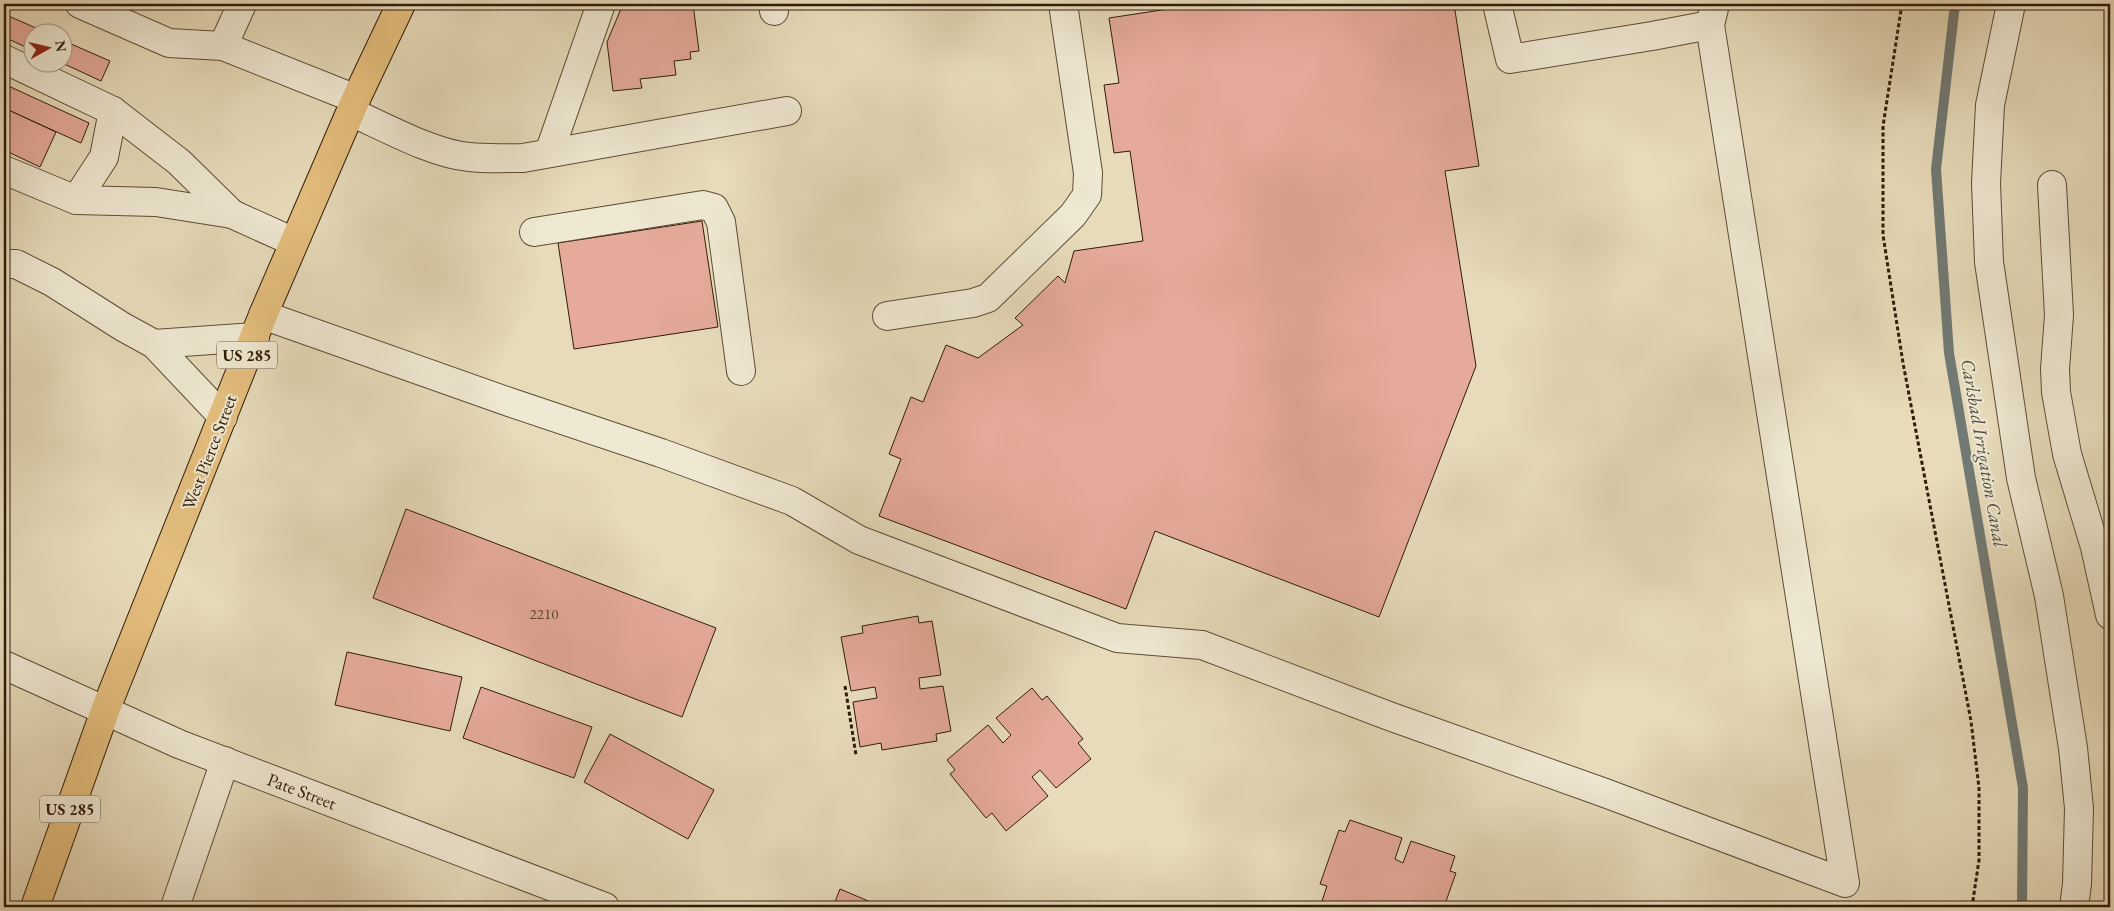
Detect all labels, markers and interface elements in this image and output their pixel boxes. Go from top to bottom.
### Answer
north arrow [22,22,72,72]
text: N [51,39,71,54]
road number: US 285 [217,342,277,368]
water label: Carlsbad Irrigation Canal [1955,357,2013,550]
street label: West Pierce Street [177,391,242,513]
house number: 2210 [530,604,558,623]
street label: Pate Street [264,767,340,815]
road number: US 285 [40,796,100,822]

